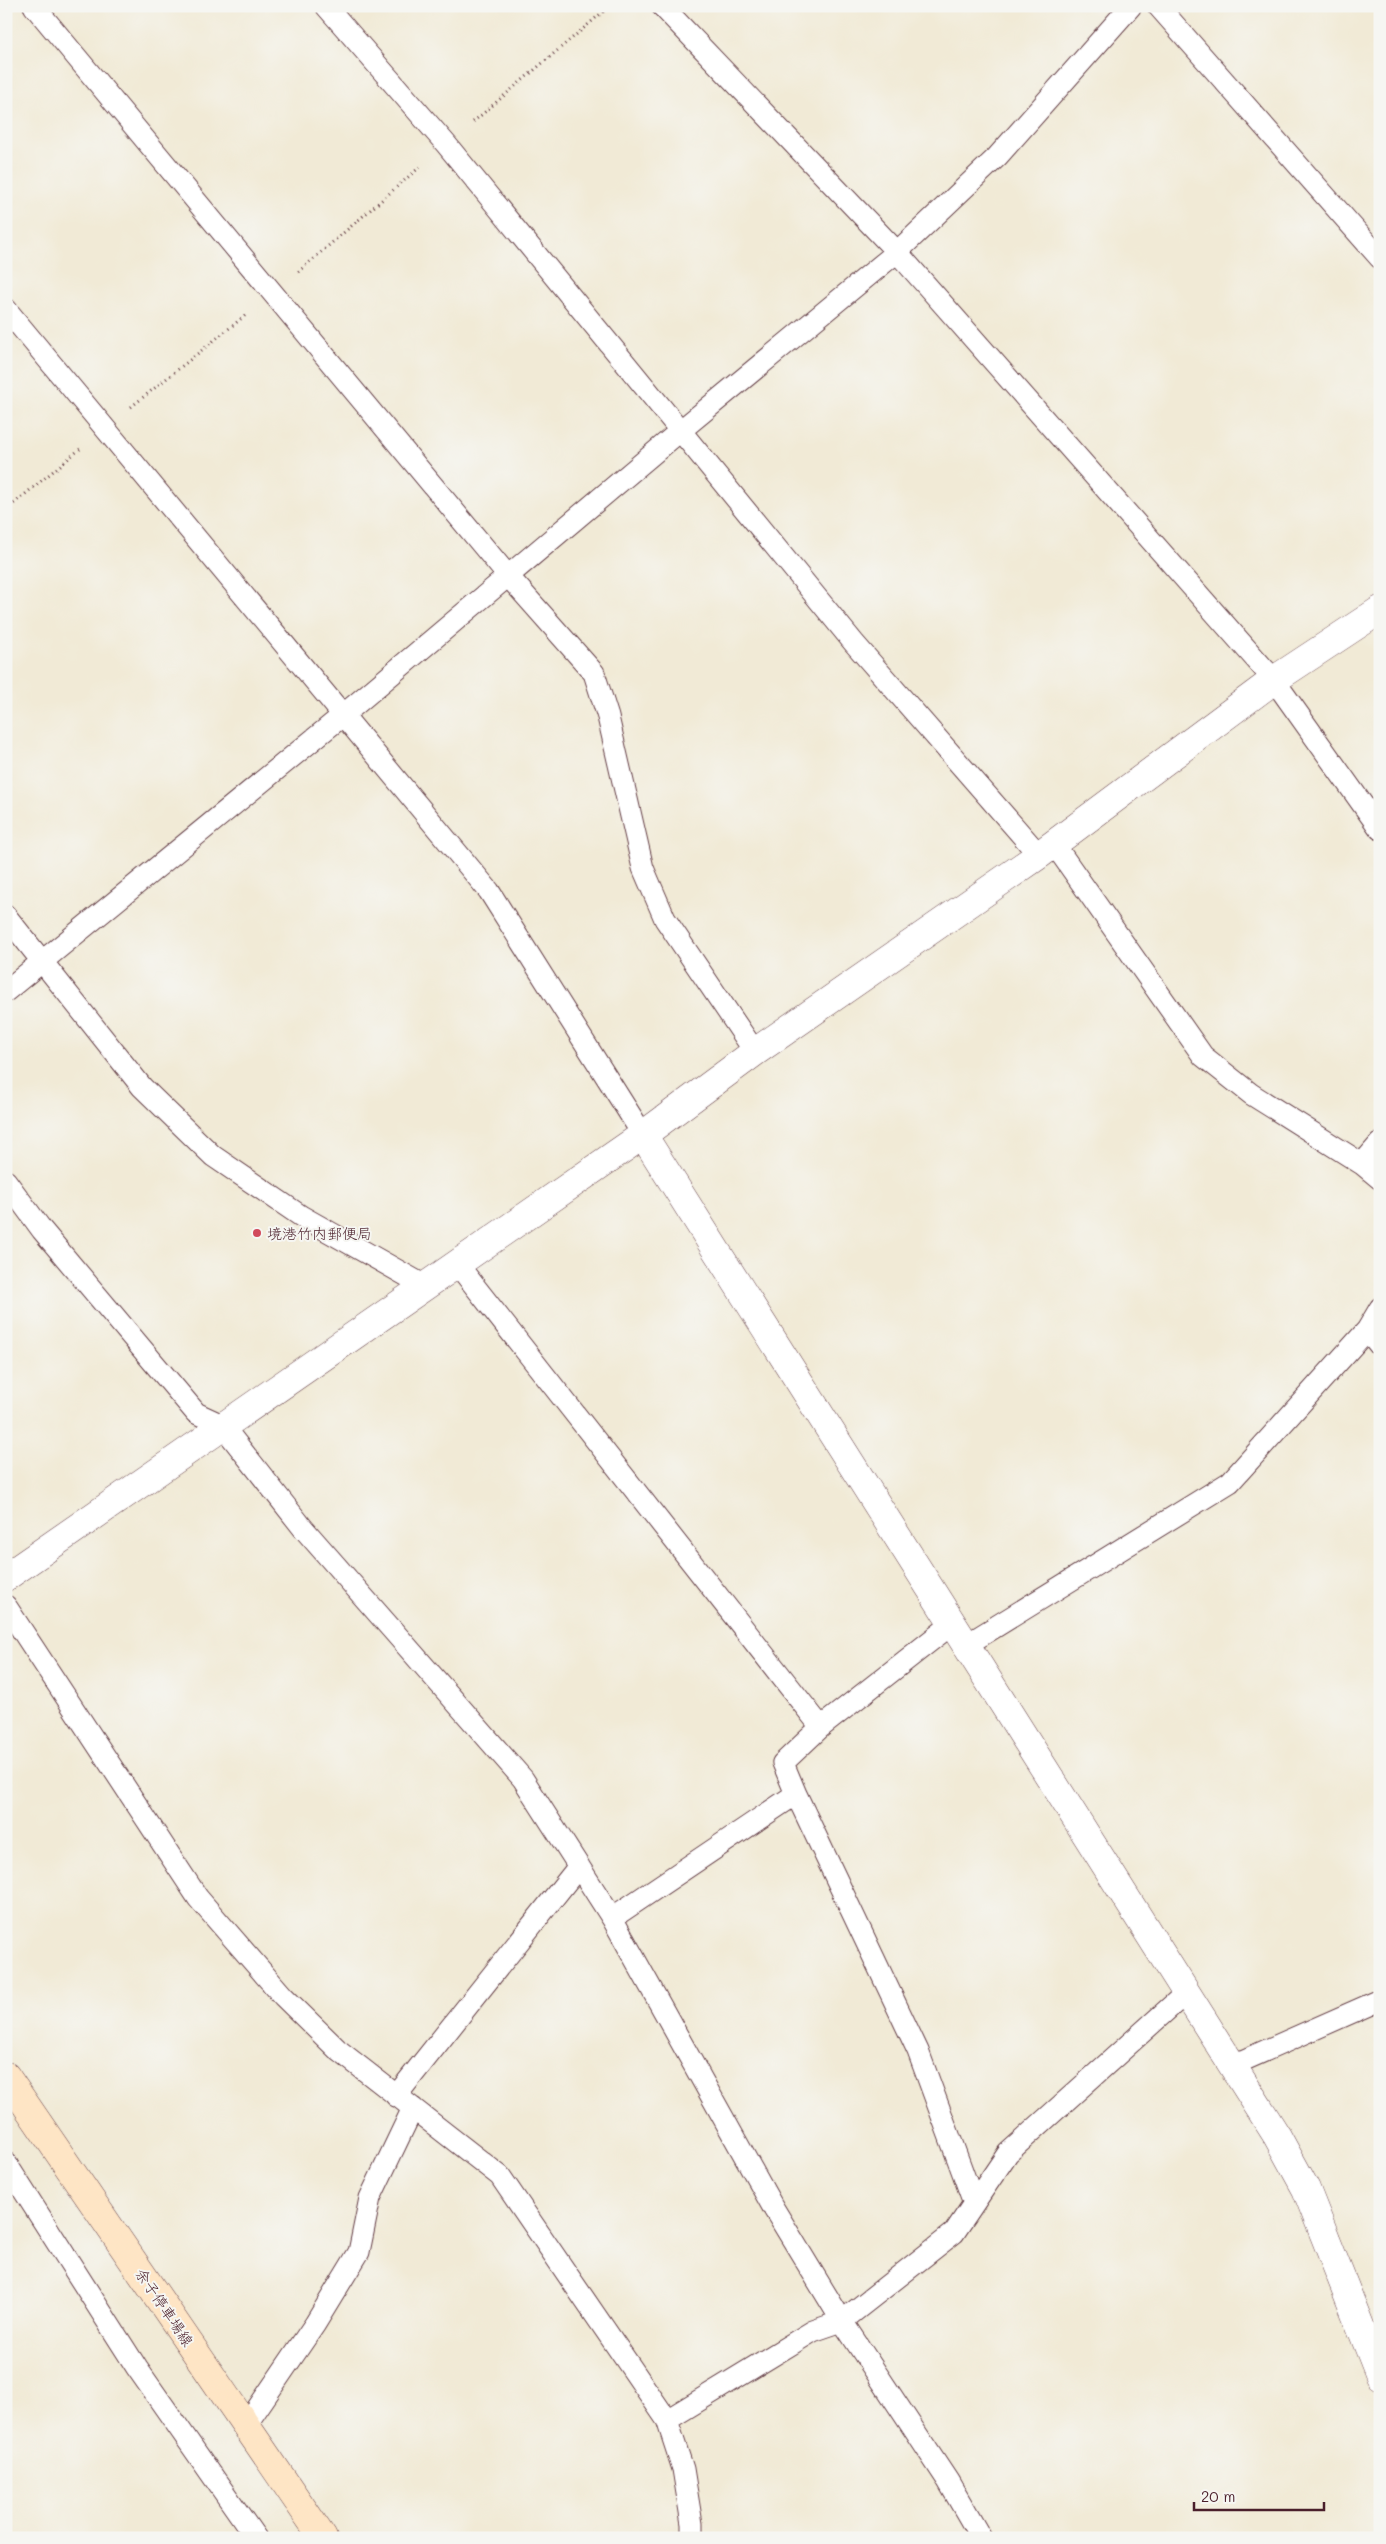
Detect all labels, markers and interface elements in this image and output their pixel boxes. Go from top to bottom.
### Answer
place label: 境港竹内郵便局 [267,1223,372,1243]
marker: 境港竹内郵便局 [251,1227,263,1239]
street label: 余子停車場線 [132,2264,198,2350]
scale bar [1194,2479,1324,2511]
text: 20 m [1201,2486,1235,2506]

